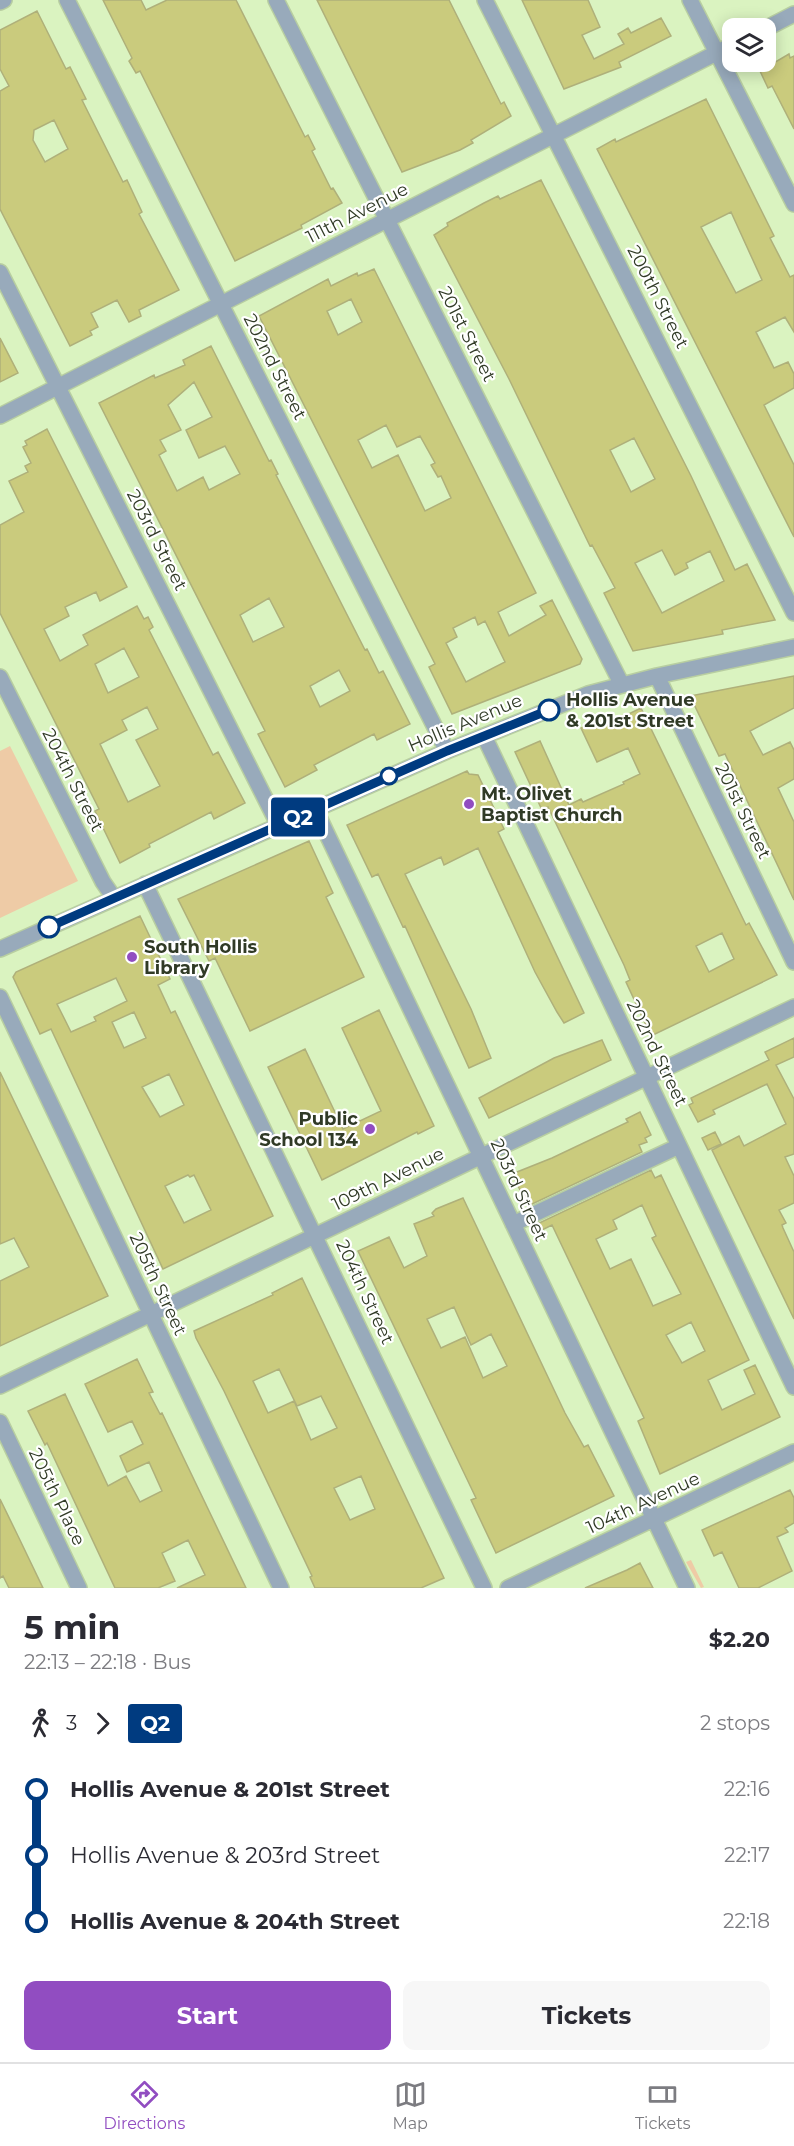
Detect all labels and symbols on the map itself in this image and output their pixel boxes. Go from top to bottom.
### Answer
street label: 111th Avenue [302,178,412,248]
street label: 200th Street [623,242,693,352]
street label: 201st Street [434,283,500,385]
street label: 202nd Street [239,310,311,424]
street label: 203rd Street [122,486,192,594]
street label: Hollis Avenue [405,689,526,757]
place label: Hollis Avenue & 201st Street [566,689,695,732]
marker: Hollis Avenue & 201st Street [538,699,560,721]
street label: 204th Street [38,725,108,835]
street label: 201st Street [710,760,776,862]
unlabelled marker [380,767,398,785]
place label: Mt. Olivet Baptist Church [481,783,622,826]
marker: Mt. Olivet Baptist Church [462,797,476,811]
line badge: Q2 [271,798,325,836]
unlabelled marker [38,916,60,938]
place label: South Hollis Library [144,936,258,979]
marker: South Hollis Library [125,950,139,964]
street label: 202nd Street [622,996,692,1110]
place label: Public School 134 [259,1108,359,1151]
marker: Public School 134 [363,1122,377,1136]
street label: 203rd Street [486,1135,552,1245]
street label: 109th Avenue [328,1142,448,1216]
street label: 205th Street [125,1229,191,1339]
street label: 204th Street [331,1236,399,1348]
street label: 205th Place [24,1445,90,1549]
street label: 104th Avenue [583,1467,703,1539]

